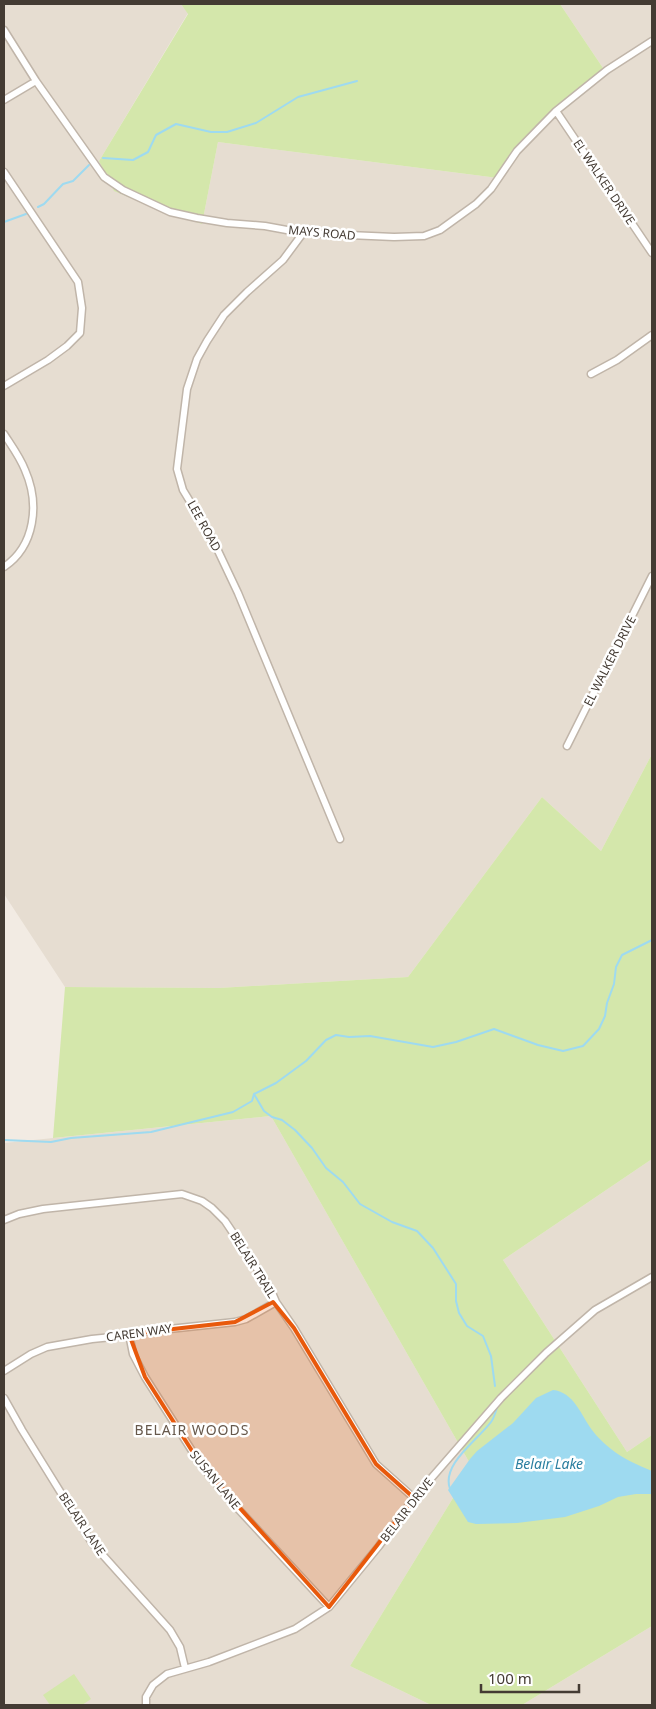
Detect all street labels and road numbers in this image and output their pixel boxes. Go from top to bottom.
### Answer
street label: EL WALKER DRIVE [570,136,639,228]
street label: MAYS ROAD [288,221,357,244]
street label: LEE ROAD [183,497,226,554]
street label: EL WALKER DRIVE [579,613,640,709]
street label: BELAIR TRAIL [226,1228,281,1301]
street label: CAREN WAY [105,1319,173,1346]
street label: SUSAN LANE [186,1447,245,1513]
street label: BELAIR DRIVE [376,1474,437,1545]
street label: BELAIR LANE [55,1489,110,1559]

